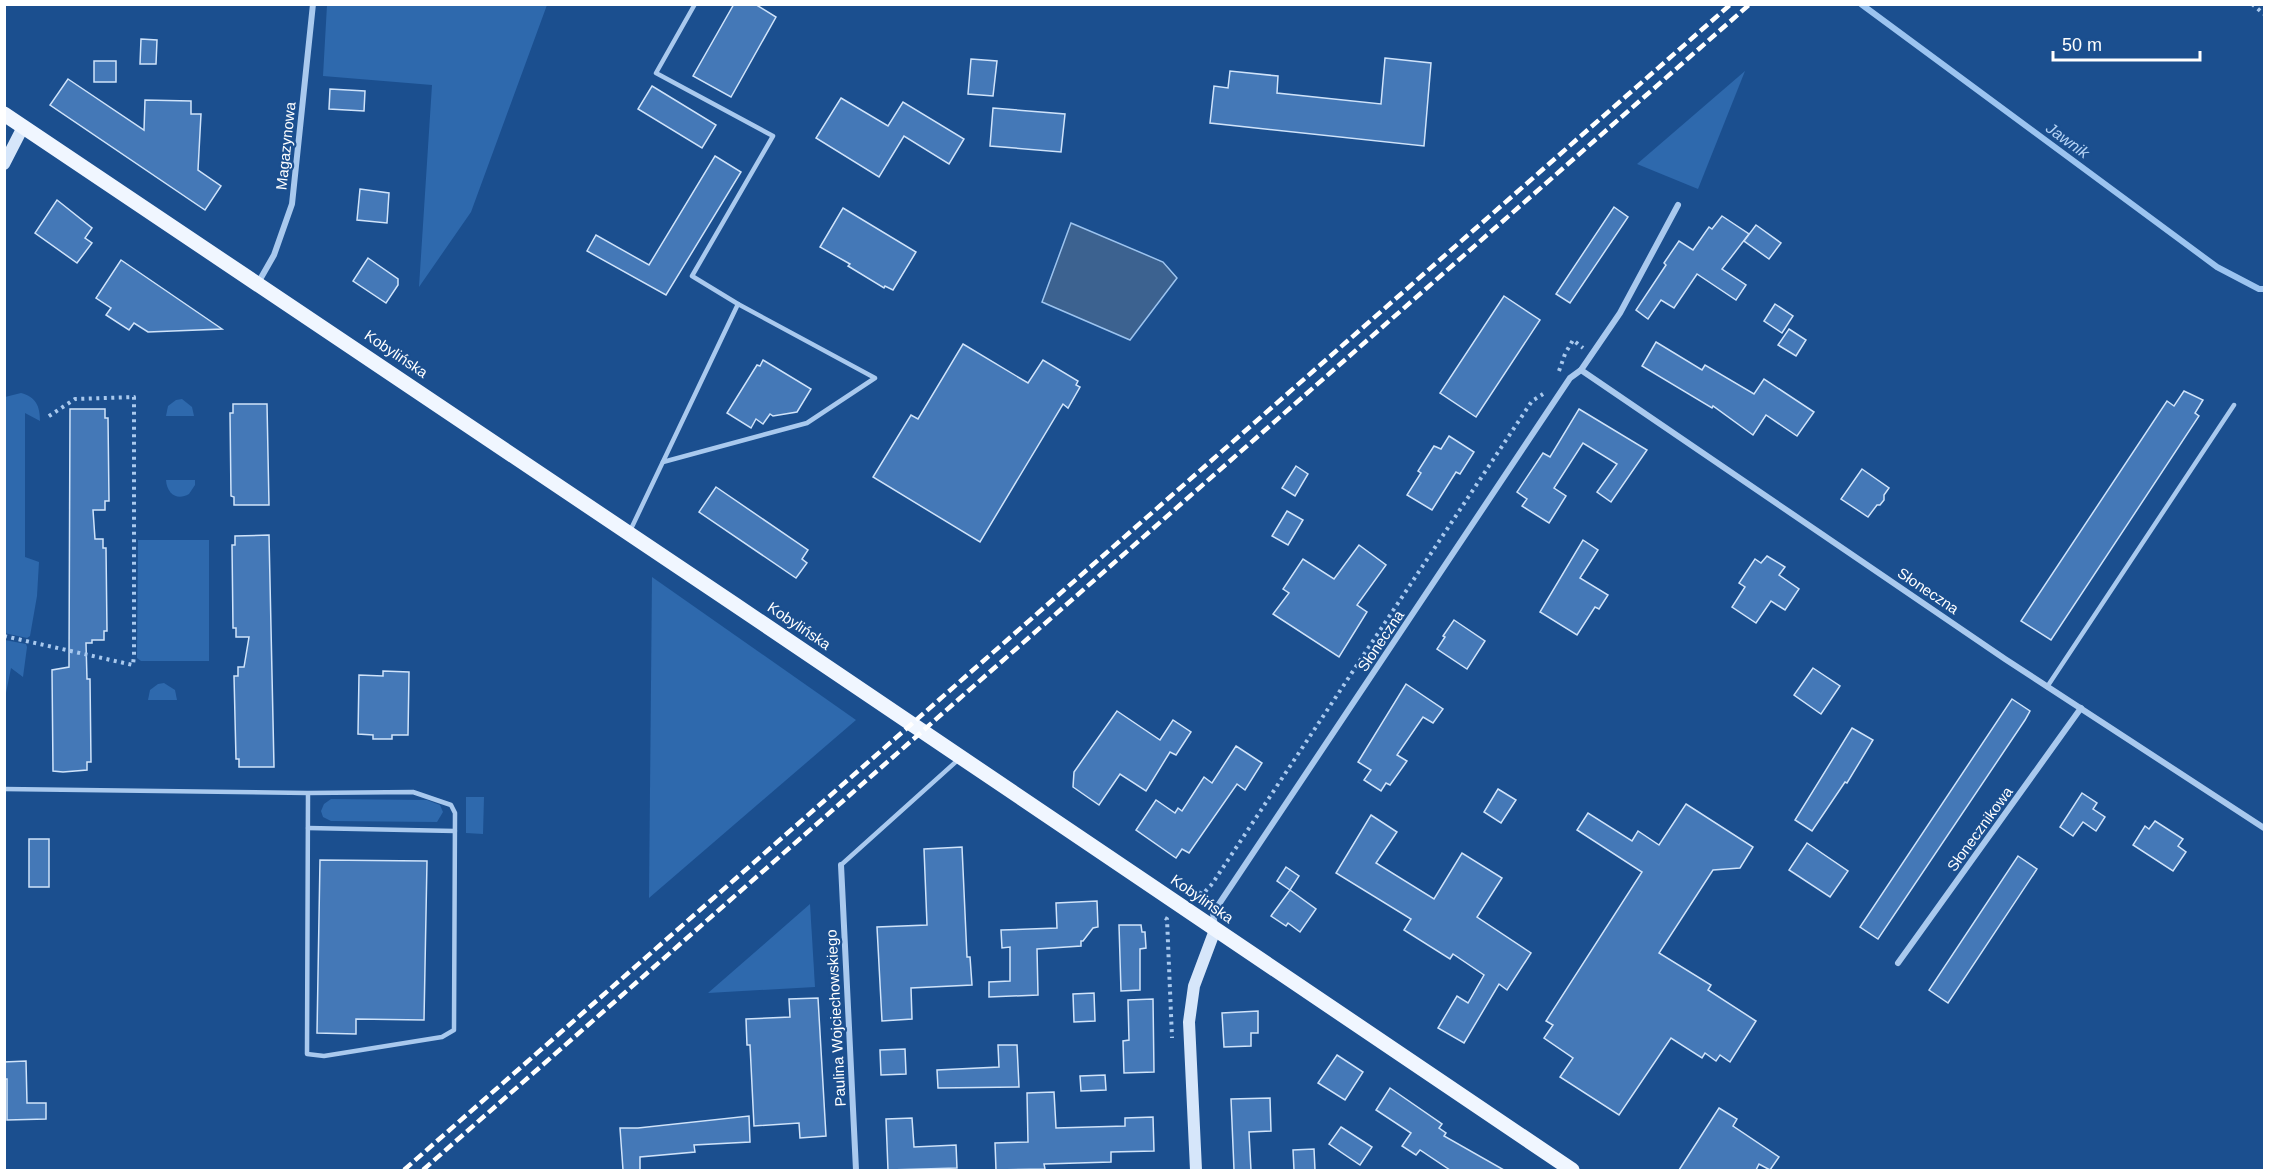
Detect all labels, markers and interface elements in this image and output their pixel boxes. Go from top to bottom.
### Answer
scale bar [2053,24,2200,62]
text: 50 m [2062,35,2102,55]
street label: Magazynowa [272,100,299,191]
water label: Jawnik [2042,119,2093,162]
street label: Kobylińska [361,326,432,381]
street label: Słoneczna [1894,564,1963,618]
street label: Kobylińska [764,598,835,653]
street label: Słoneczna [1354,606,1408,675]
street label: Słonecznikowa [1943,783,2016,874]
street label: Kobylińska [1168,871,1237,927]
street label: Paulina Wojciechowskiego [822,929,849,1107]

